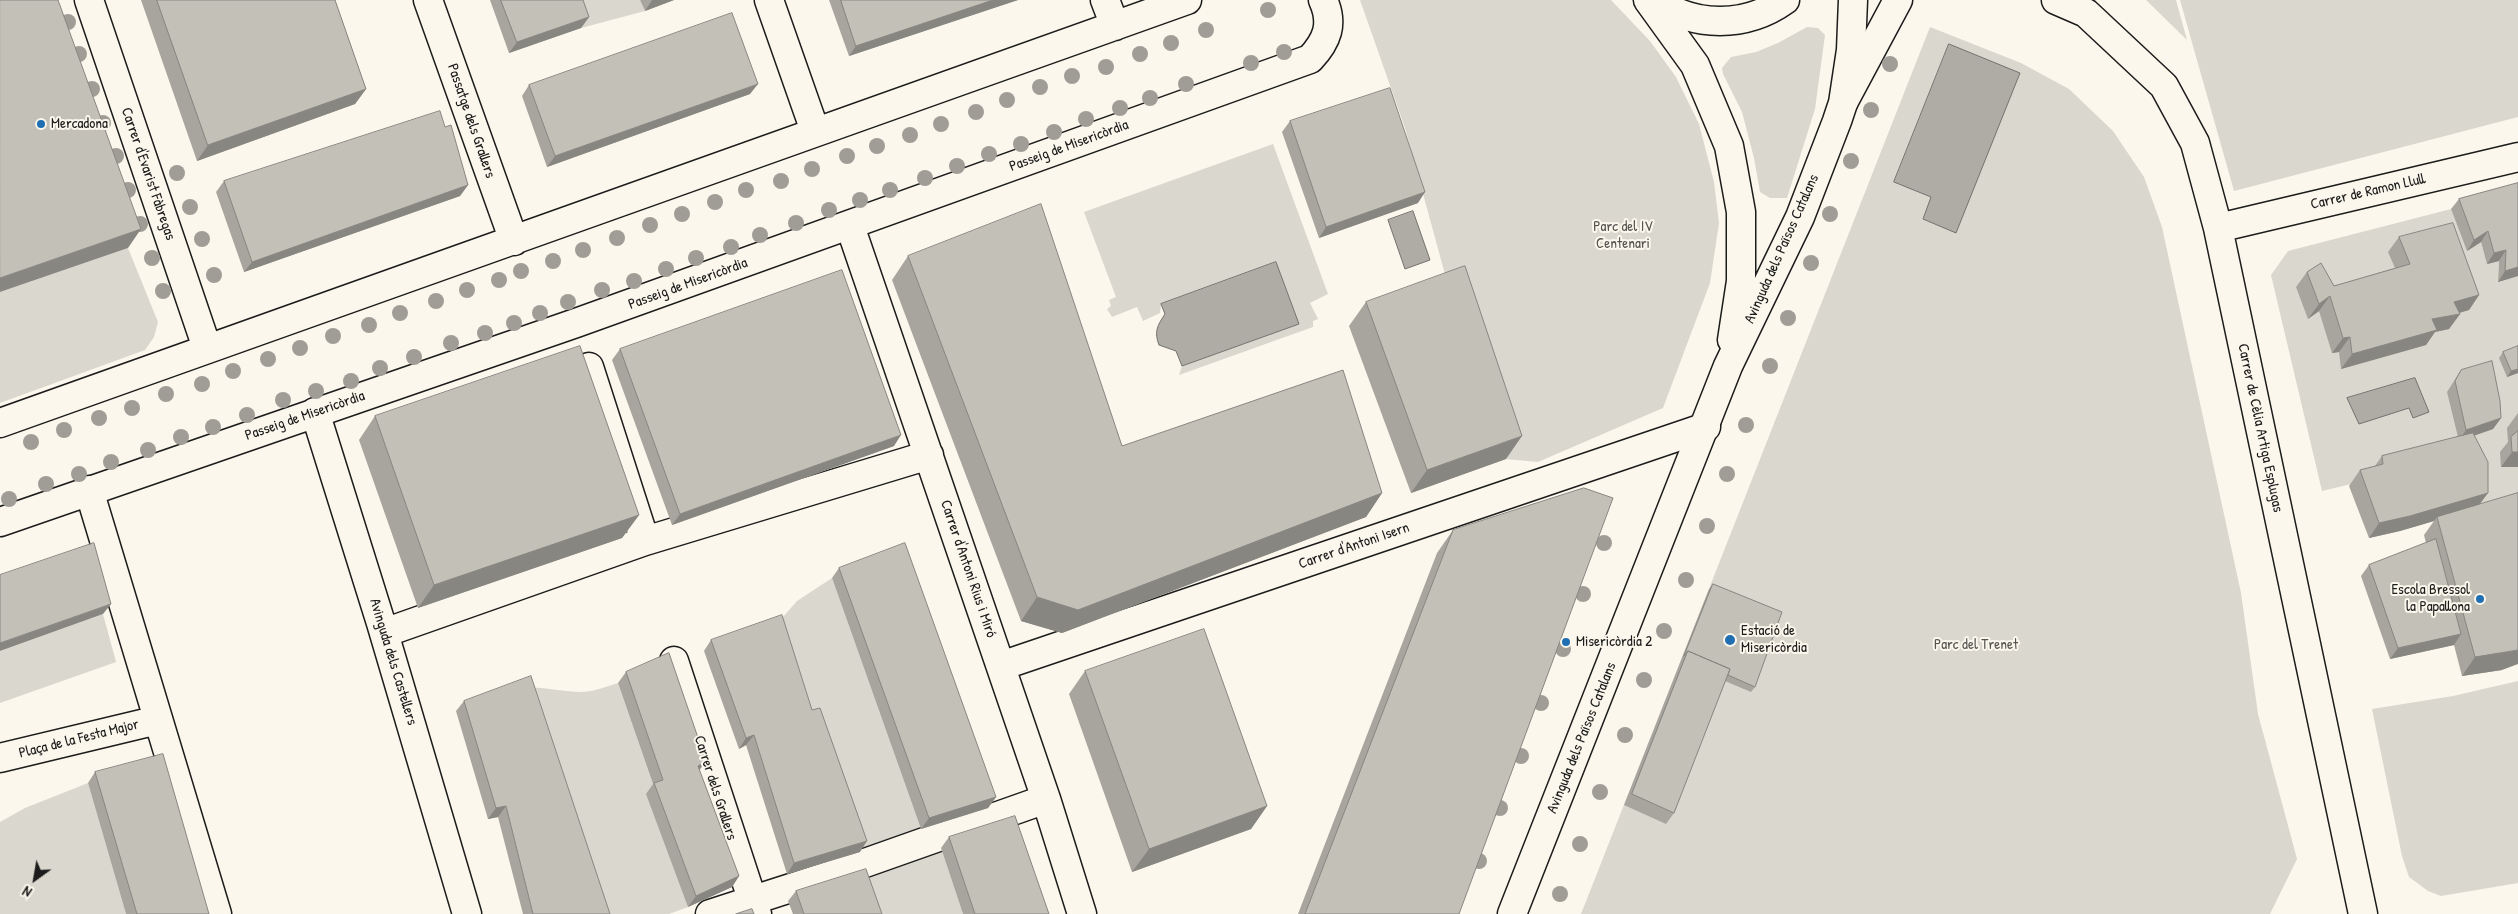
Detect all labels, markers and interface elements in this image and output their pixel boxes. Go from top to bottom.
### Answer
street label: Passatge dels Grallers [443,62,499,180]
street label: Carrer d'Evarist Fàbregas [117,105,179,243]
place label: Mercadona [51,115,108,133]
street label: Passeig de Misericòrdia [1007,116,1131,176]
marker: Mercadona [35,118,47,130]
street label: Carrer de Ramon Llull [2309,170,2427,214]
street label: Avinguda dels Països Catalans [1741,172,1823,326]
park label: Parc del IV Centenari [1593,218,1653,253]
street label: Passeig de Misericòrdia [626,254,750,314]
street label: Carrer de Cèlia Artiga Esplugas [2233,342,2287,514]
street label: Passeig de Misericòrdia [243,387,367,445]
street label: Carrer d'Antoni Rius i Miró [936,498,1000,640]
street label: Carrer d'Antoni Isern [1296,519,1412,573]
place label: Escola Bressol la Papallona [2391,581,2470,616]
marker: Escola Bressol la Papallona [2474,593,2486,605]
street label: Avinguda dels Castellers [365,597,421,727]
place label: Estació de Misericòrdia [1741,622,1807,657]
place label: Misericòrdia 2 [1576,633,1652,651]
marker: Estació de Misericòrdia [1723,633,1737,647]
marker: Misericòrdia 2 [1560,636,1572,648]
park label: Parc del Trenet [1934,636,2018,654]
street label: Avinguda dels Països Catalans [1543,660,1621,816]
street label: Plaça de la Festa Major [17,715,141,763]
street label: Carrer dels Grallers [690,734,740,842]
north arrow [10,854,60,904]
text: N [19,882,35,902]

